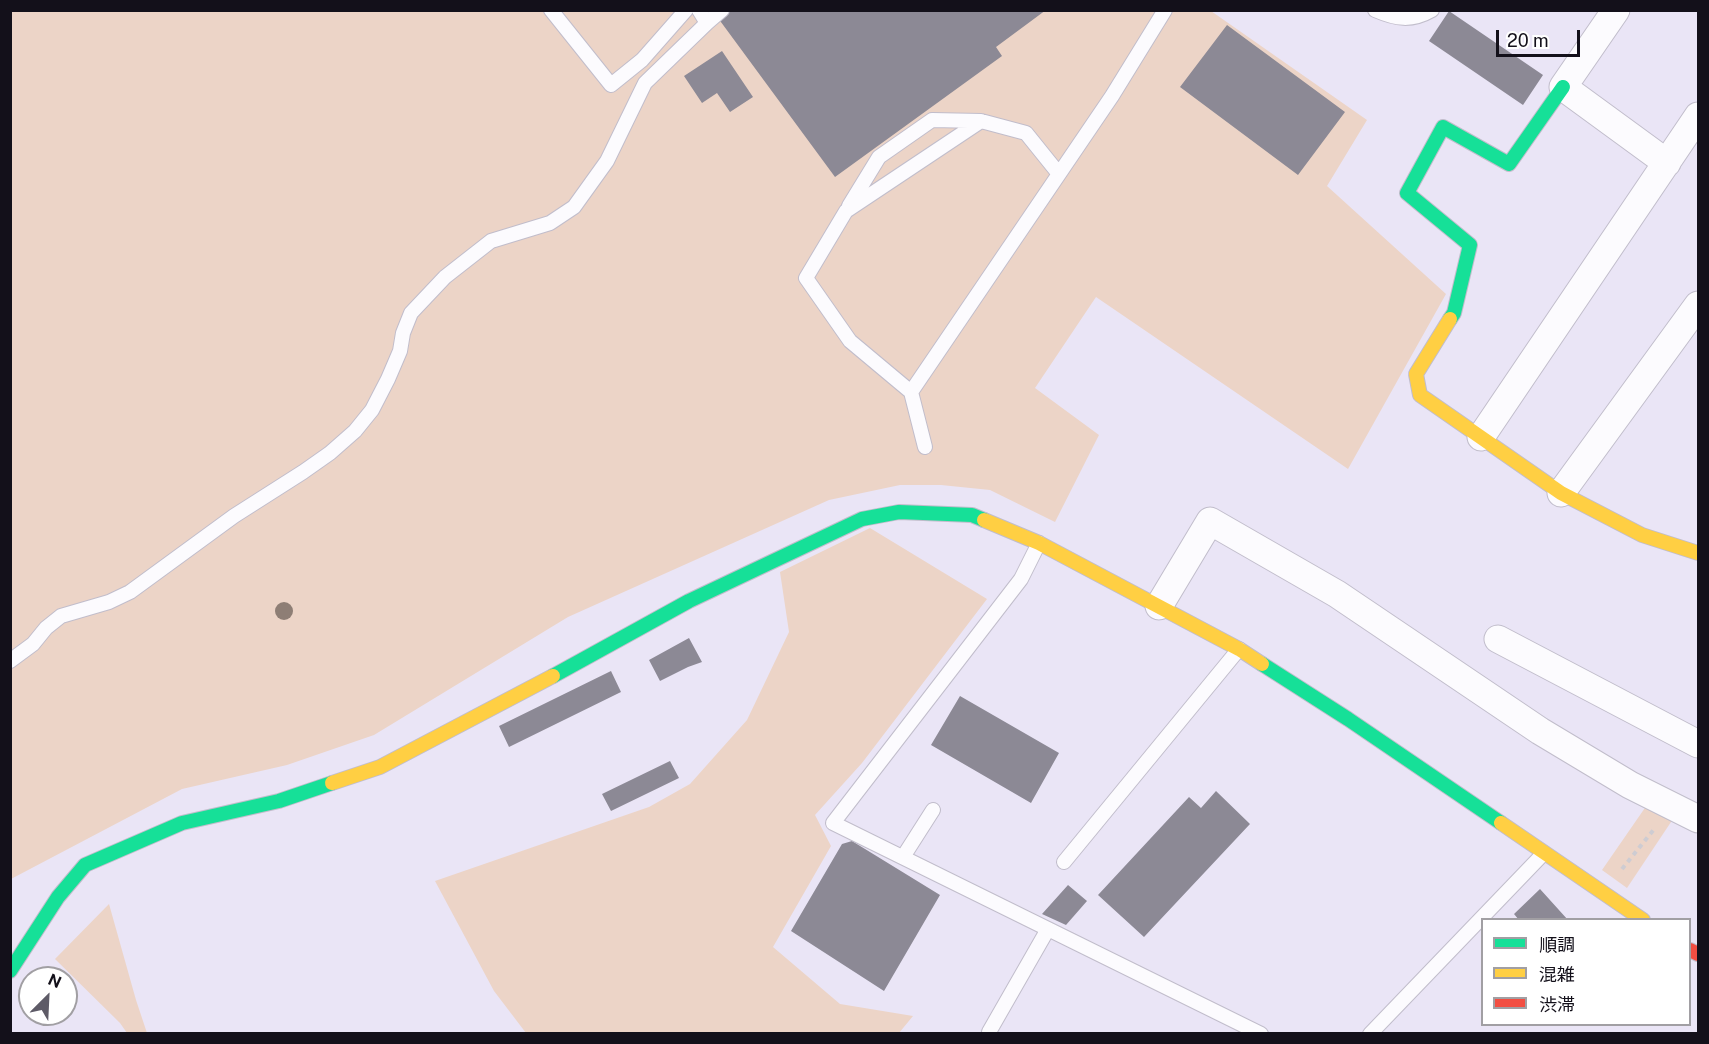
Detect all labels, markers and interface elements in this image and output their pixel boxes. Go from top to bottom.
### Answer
scale bar [1499,18,1583,56]
text: 20 m [1507,30,1549,51]
legend [1481,918,1691,1026]
text: 順調 [1539,934,1575,955]
text: 混雑 [1539,964,1575,985]
north arrow [18,966,78,1026]
text: N [45,970,64,992]
text: 渋滞 [1539,994,1575,1015]

